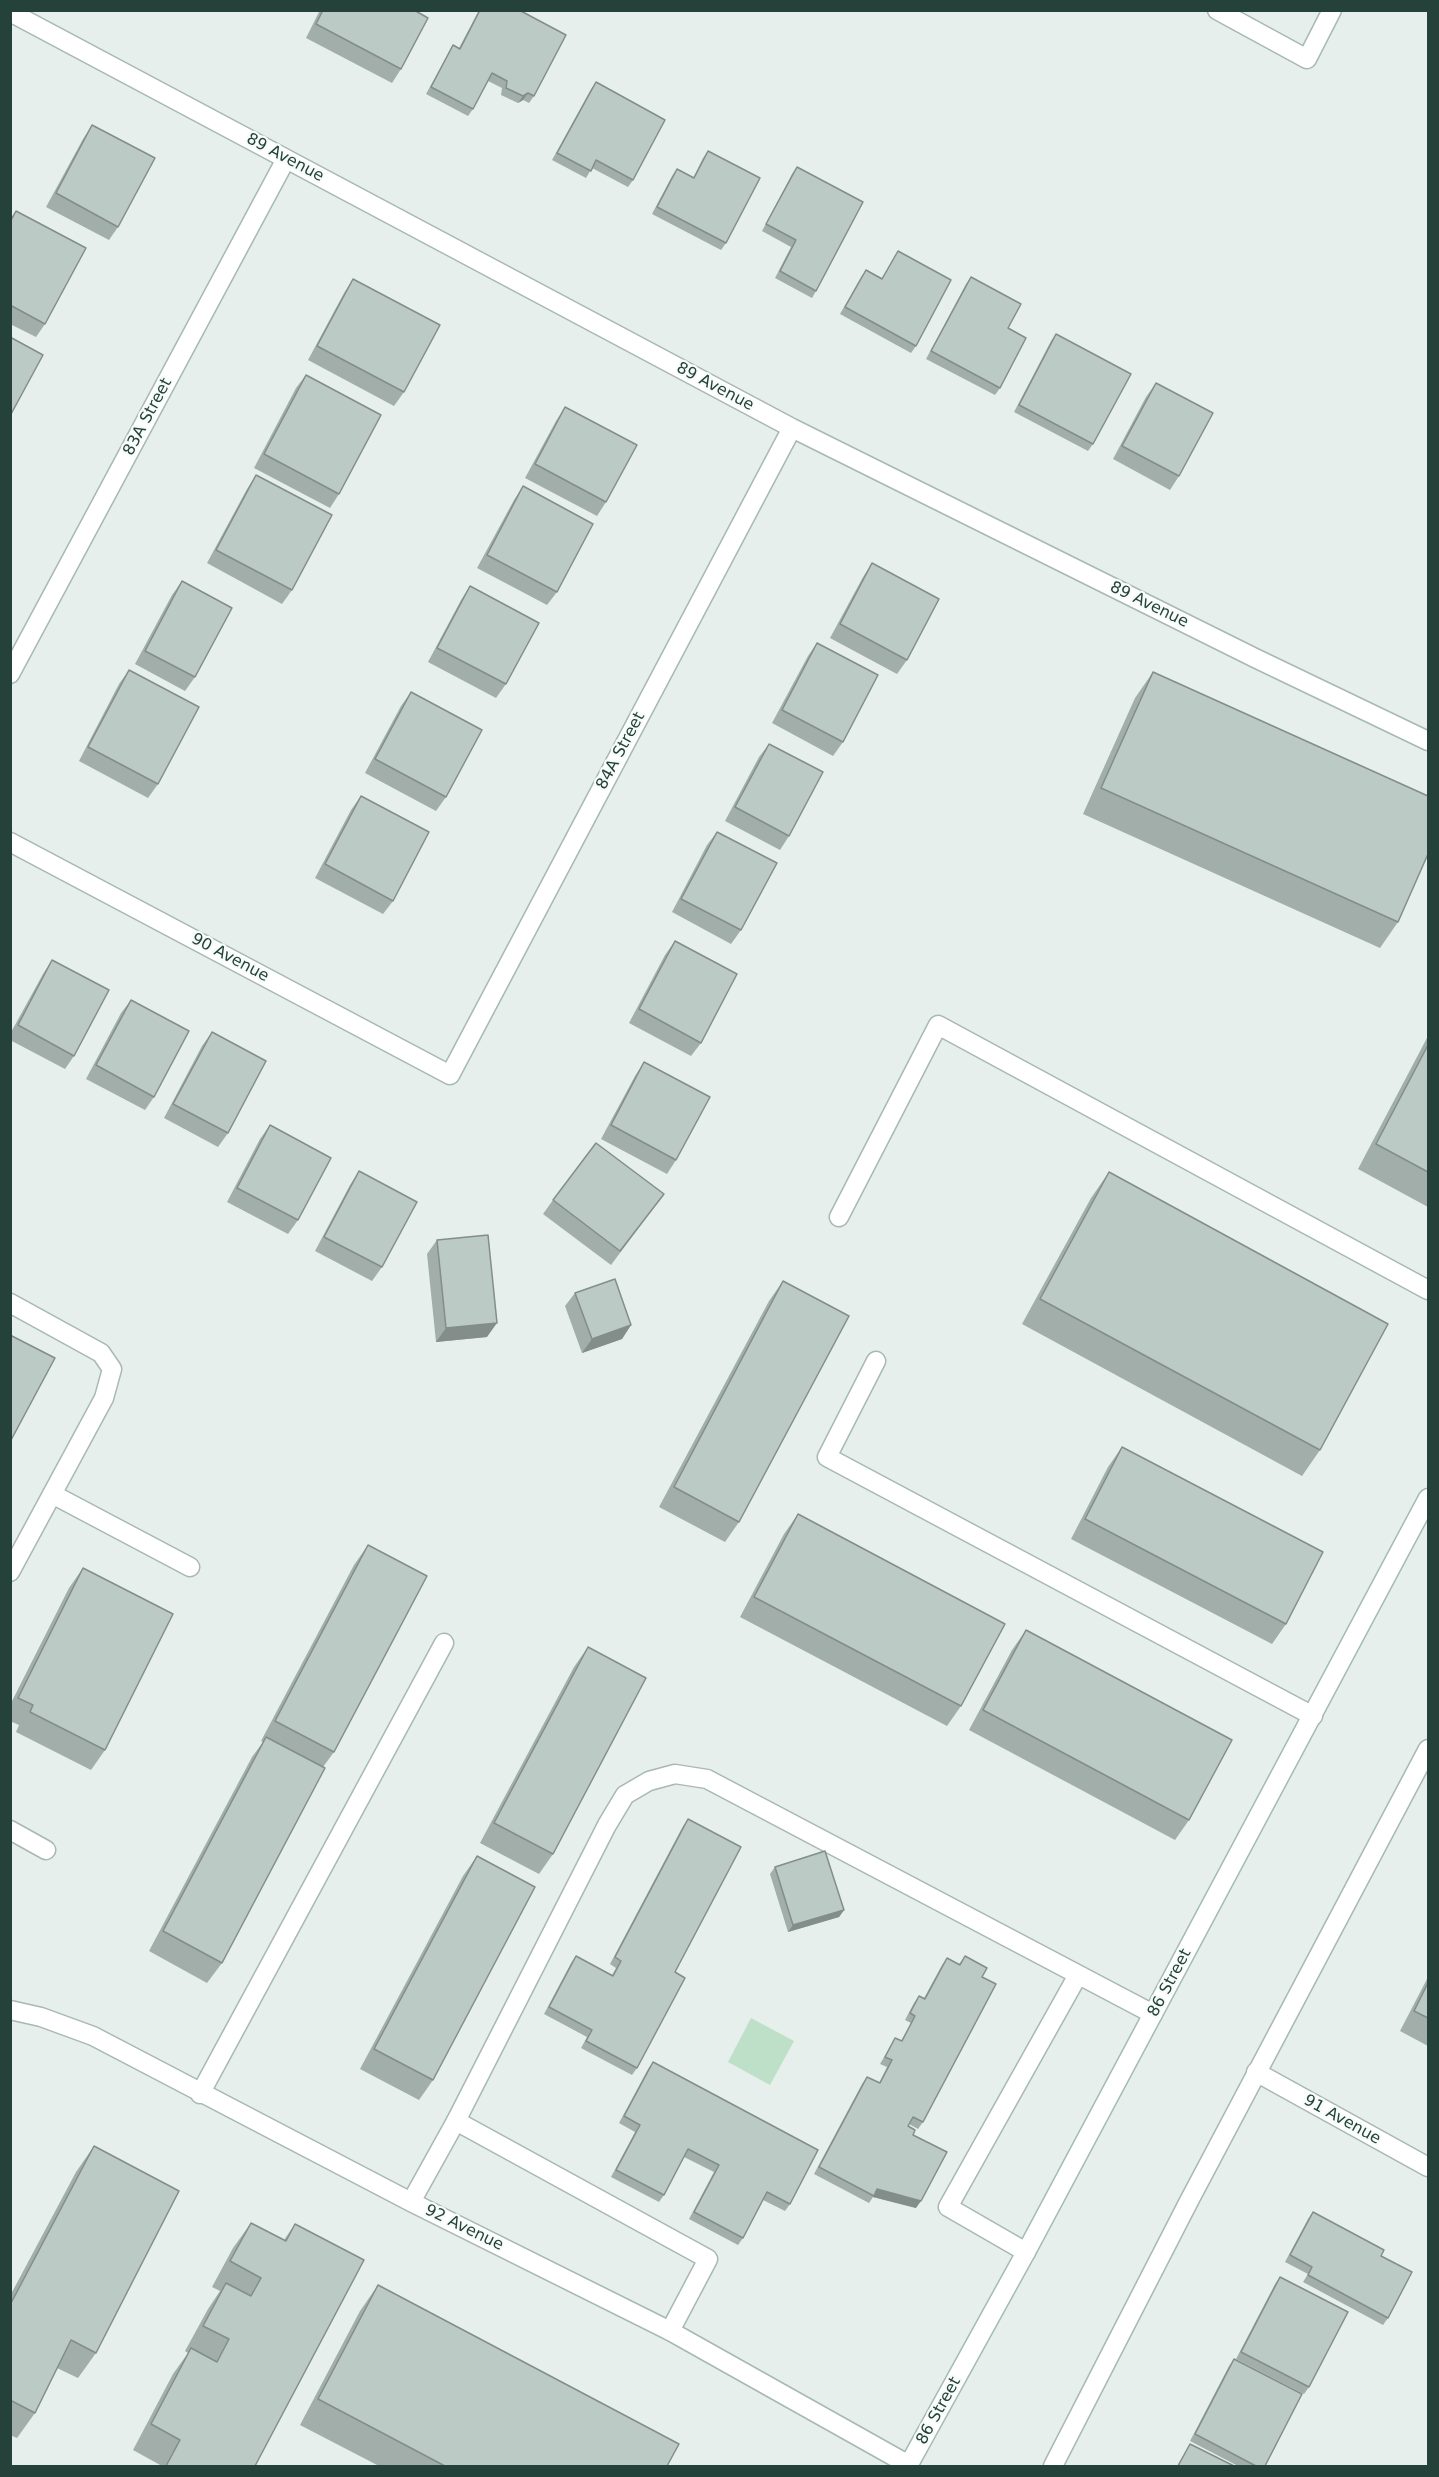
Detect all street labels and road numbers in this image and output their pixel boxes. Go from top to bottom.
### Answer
street label: 89 Avenue [243,130,327,186]
street label: 89 Avenue [673,359,757,415]
street label: 83A Street [120,375,176,459]
street label: 89 Avenue [1107,578,1191,632]
street label: 84A Street [593,709,649,793]
street label: 90 Avenue [188,930,272,986]
street label: 86 Street [1144,1946,1196,2020]
street label: 91 Avenue [1300,2091,1384,2149]
street label: 92 Avenue [422,2201,506,2255]
street label: 86 Street [913,2374,965,2448]

